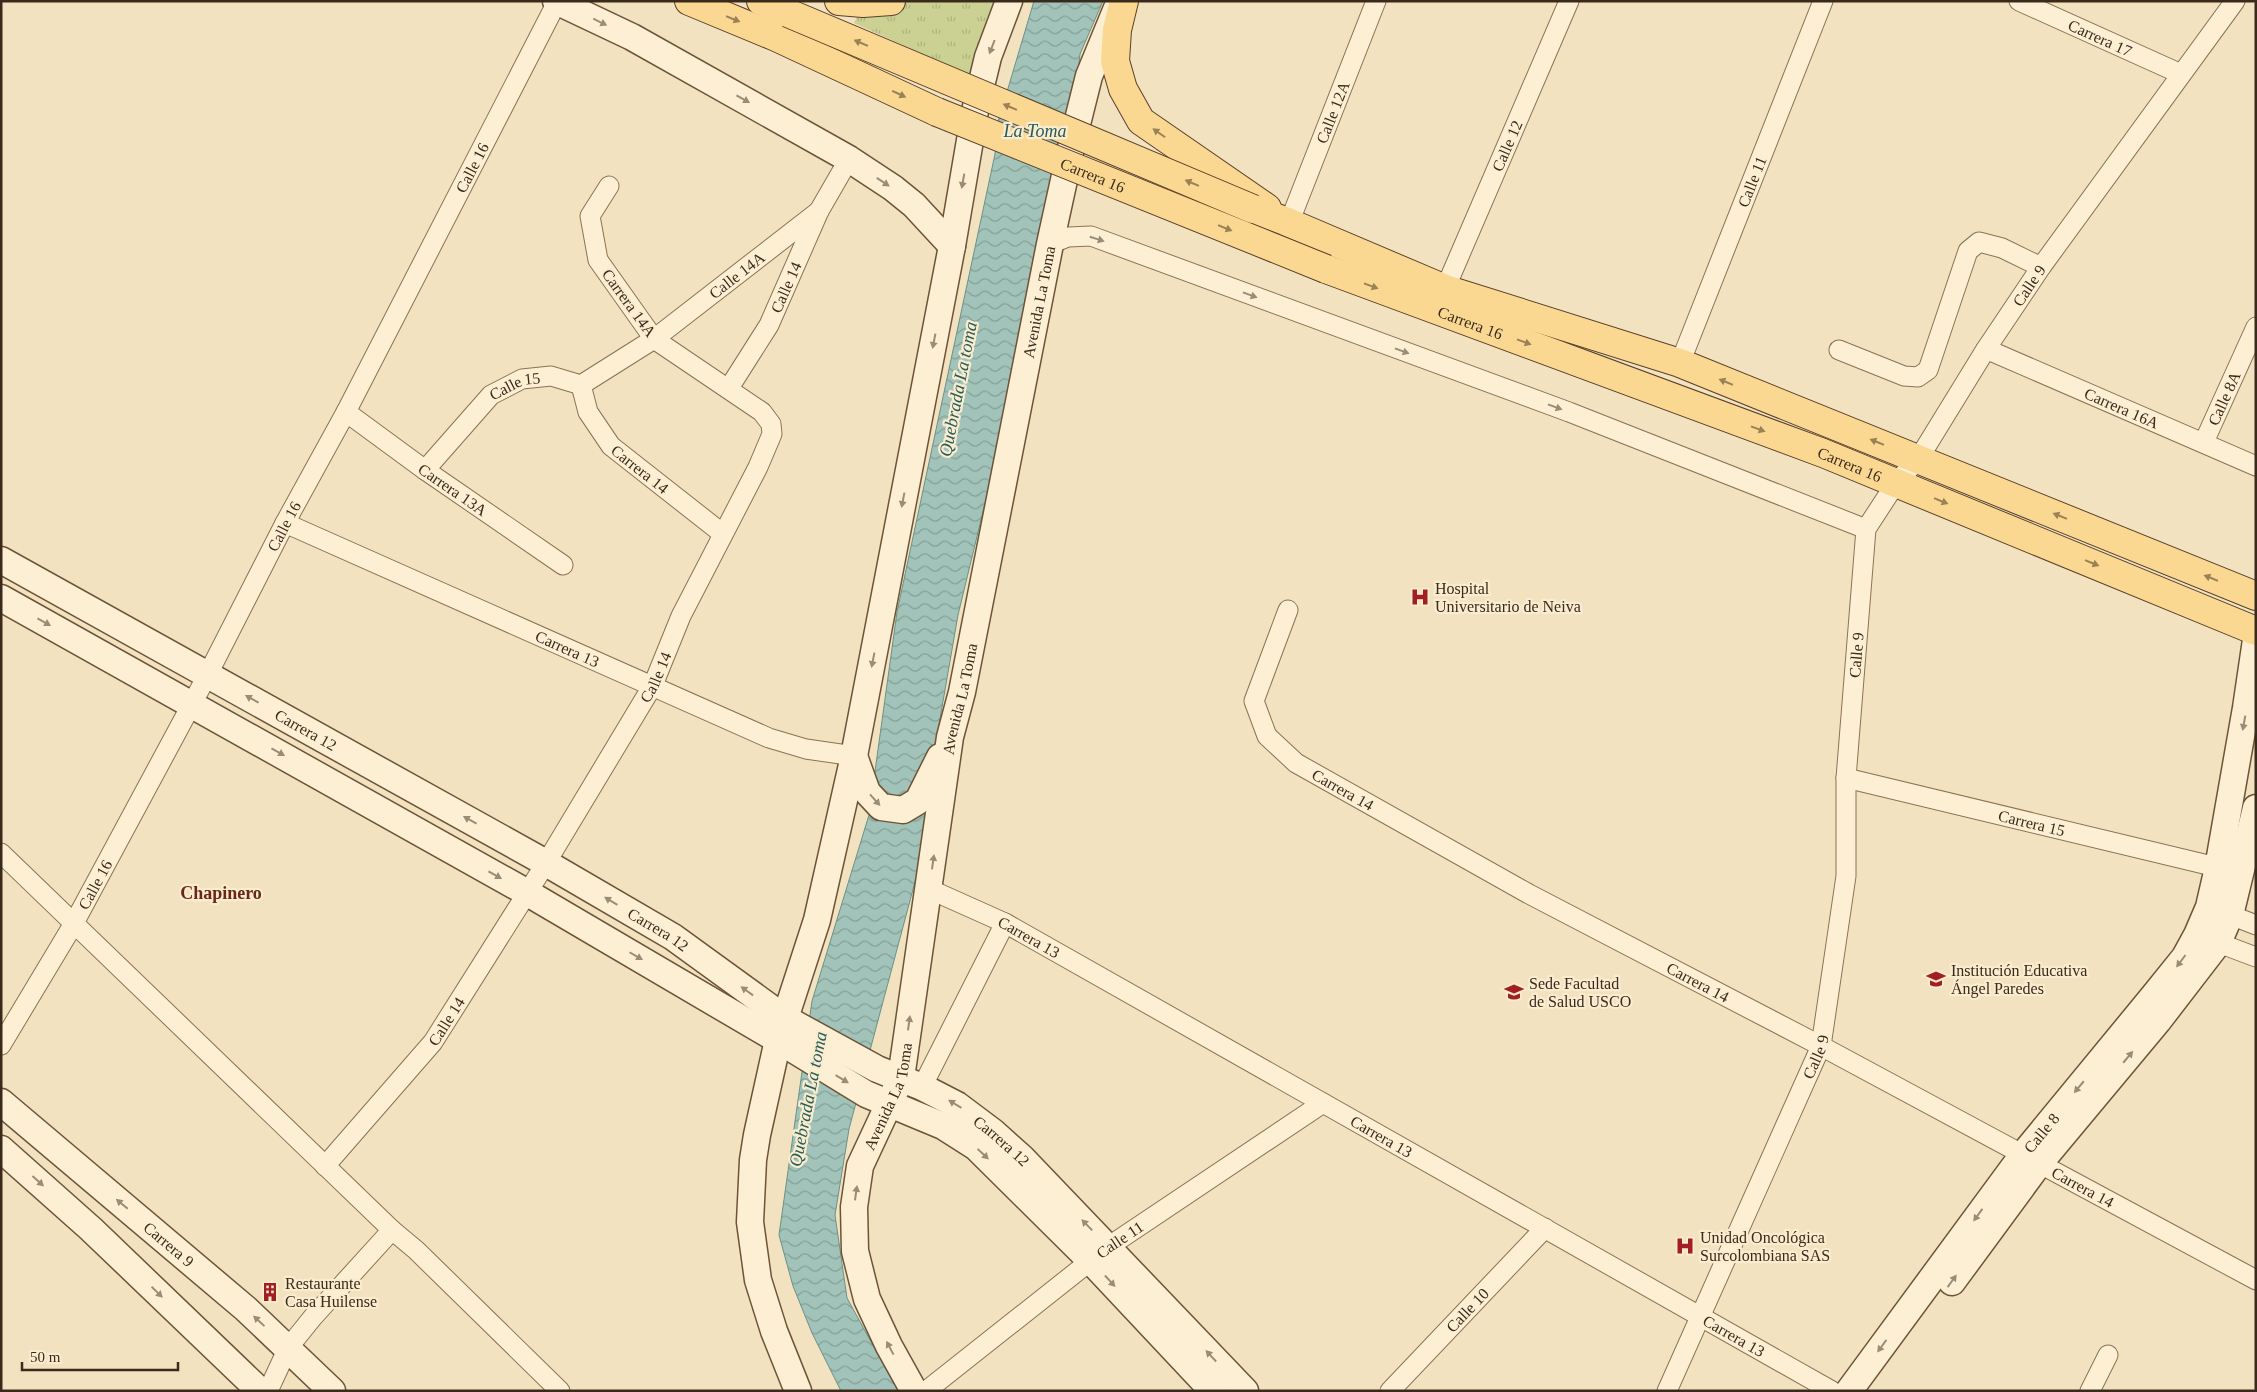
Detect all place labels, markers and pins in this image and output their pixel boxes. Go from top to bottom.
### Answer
place label: Hospital Universitario de Neiva [1435,580,1581,615]
hospital icon: Hospital Universitario de Neiva [1409,586,1431,608]
place label: Institución Educativa Ángel Paredes [1951,962,2087,998]
school or university icon: Institución Educativa Ángel Paredes [1925,968,1947,990]
place label: Sede Facultad de Salud USCO [1529,975,1631,1010]
school or university icon: Sede Facultad de Salud USCO [1503,981,1525,1003]
place label: Unidad Oncológica Surcolombiana SAS [1700,1229,1830,1264]
hospital icon: Unidad Oncológica Surcolombiana SAS [1674,1235,1696,1257]
place label: Restaurante Casa Huilense [285,1275,377,1310]
building icon: Restaurante Casa Huilense [259,1281,281,1303]

